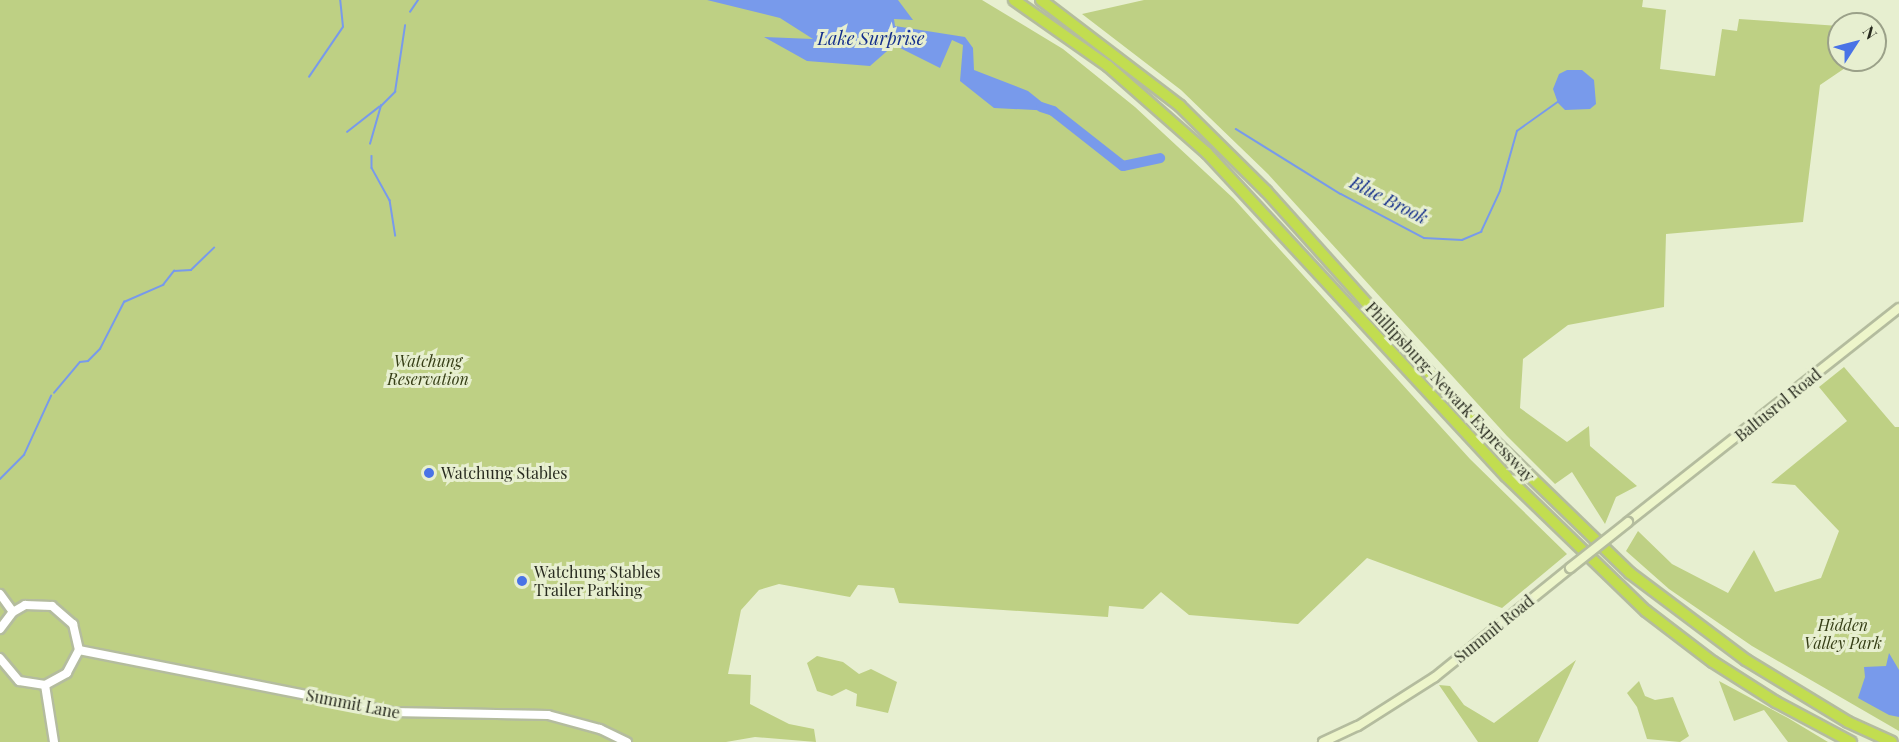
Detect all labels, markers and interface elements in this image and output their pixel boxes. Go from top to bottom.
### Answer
north arrow [1827,12,1887,72]
text: N [1858,21,1882,43]
water label: Lake Surprise [818,27,924,49]
water label: Blue Brook [1347,171,1431,229]
street label: Phillipsburg-Newark Expressway [1362,298,1538,486]
park label: Watchung Reservation [387,351,469,389]
street label: Baltusrol Road [1731,365,1825,445]
place label: Watchung Stables [441,463,567,483]
marker: Watchung Stables [422,466,436,480]
place label: Watchung Stables Trailer Parking [534,562,660,600]
marker: Watchung Stables Trailer Parking [515,574,529,588]
street label: Summit Road [1450,591,1538,667]
park label: Hidden Valley Park [1804,615,1882,653]
street label: Summit Lane [304,685,402,723]

